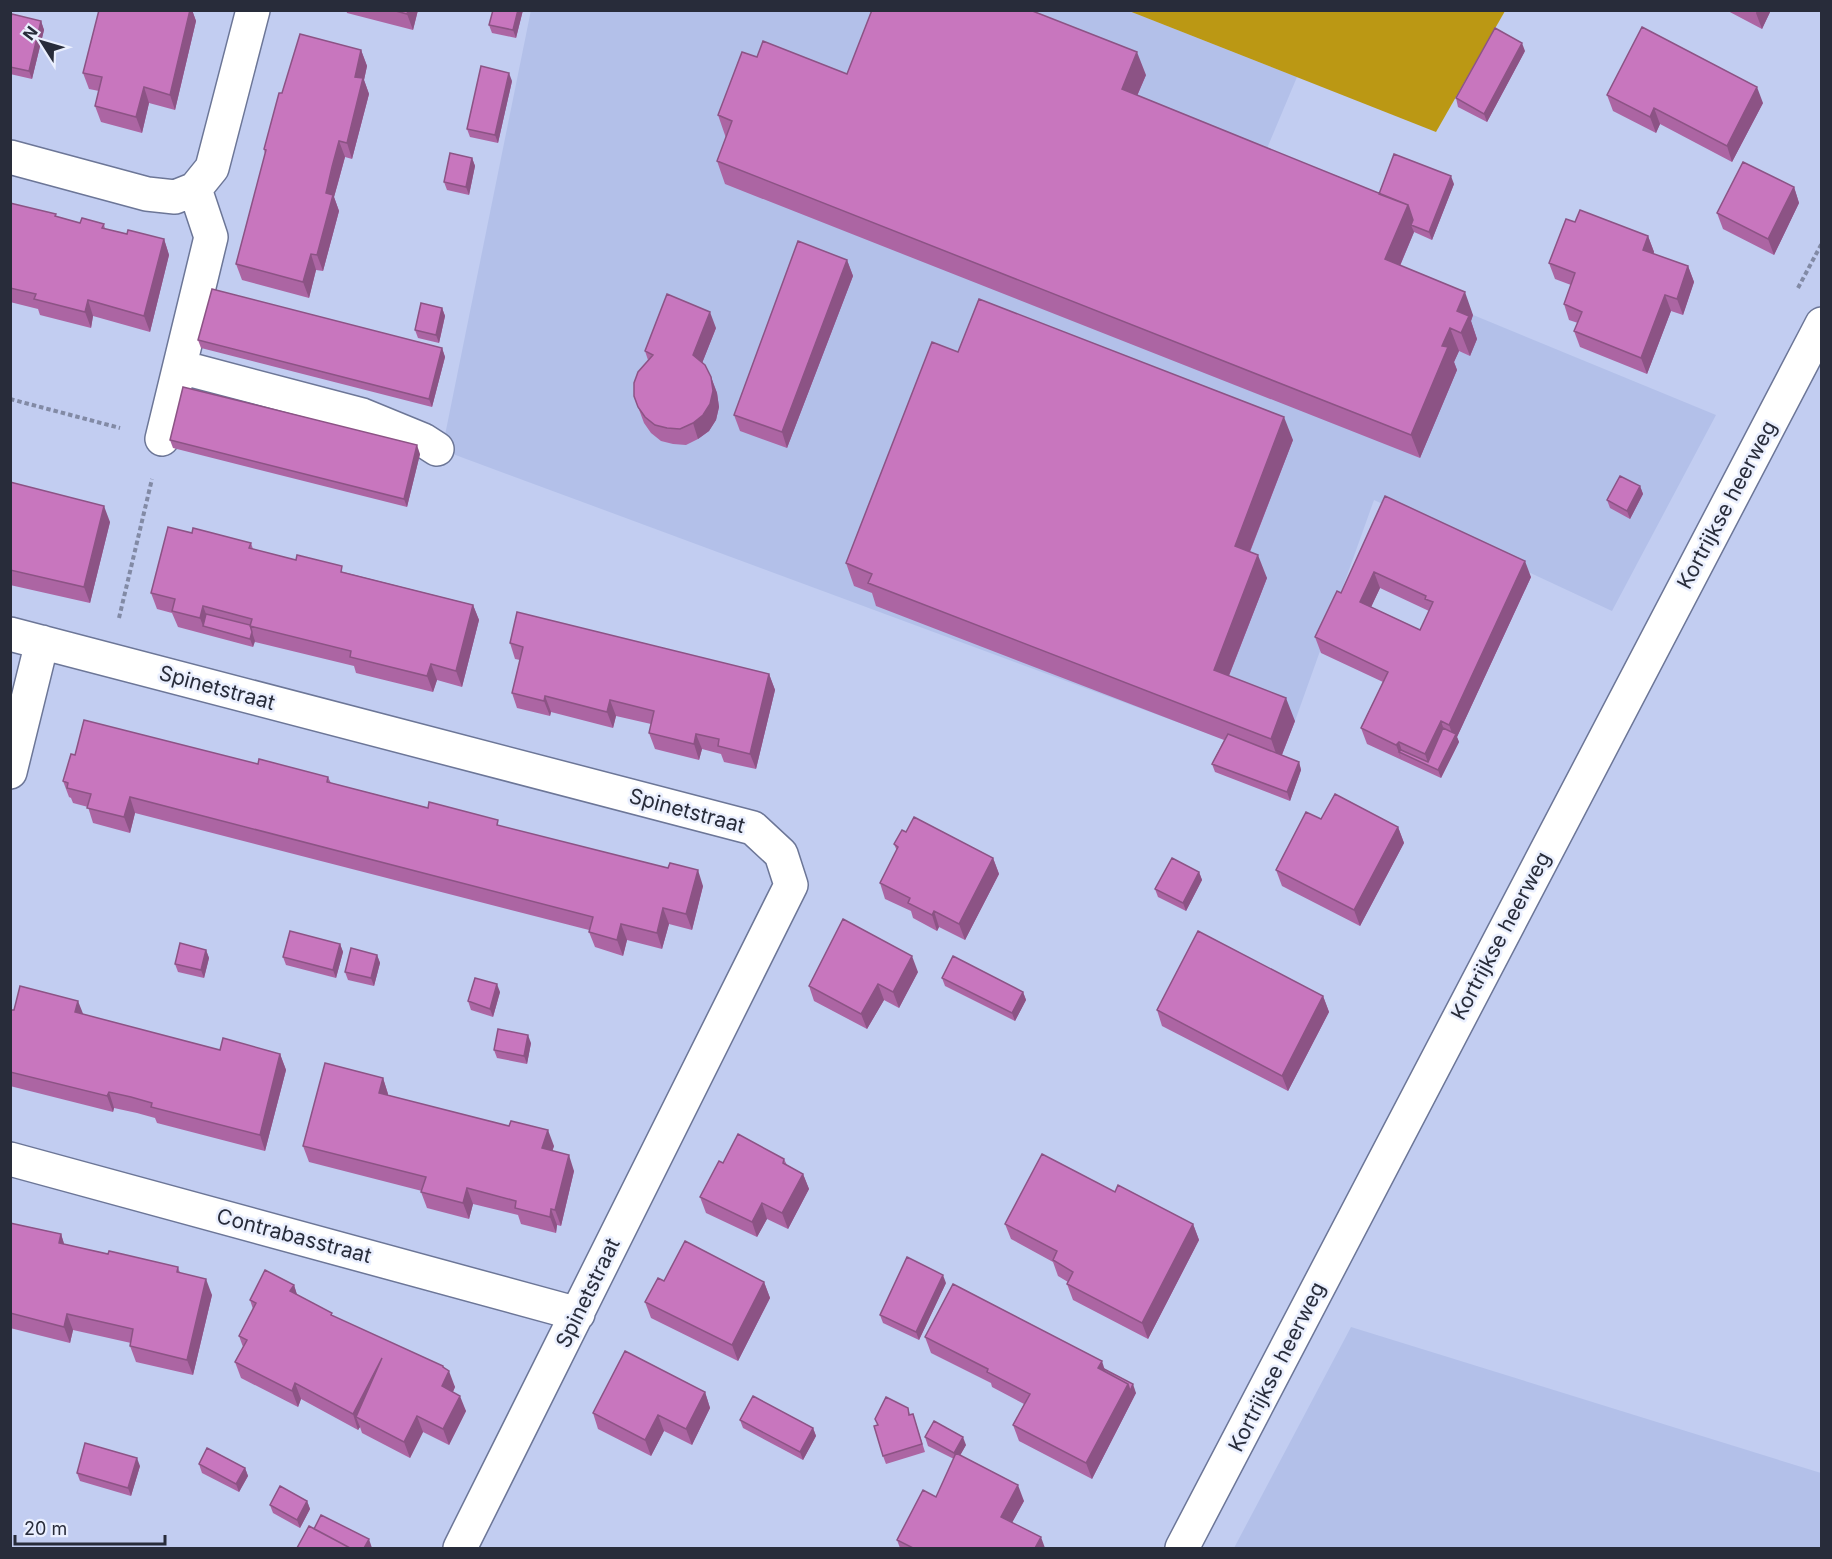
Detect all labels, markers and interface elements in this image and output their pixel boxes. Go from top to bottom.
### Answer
north arrow [12,12,72,72]
text: N [18,22,42,44]
street label: Kortrijkse heerweg [1672,416,1782,593]
street label: Spinetstraat [156,660,278,715]
street label: Spinetstraat [626,783,748,838]
street label: Kortrijkse heerweg [1446,847,1556,1024]
street label: Contrabasstraat [214,1203,374,1268]
street label: Spinetstraat [550,1234,625,1352]
street label: Kortrijkse heerweg [1223,1278,1330,1456]
scale bar [15,1508,165,1546]
text: 20 m [24,1518,67,1539]

